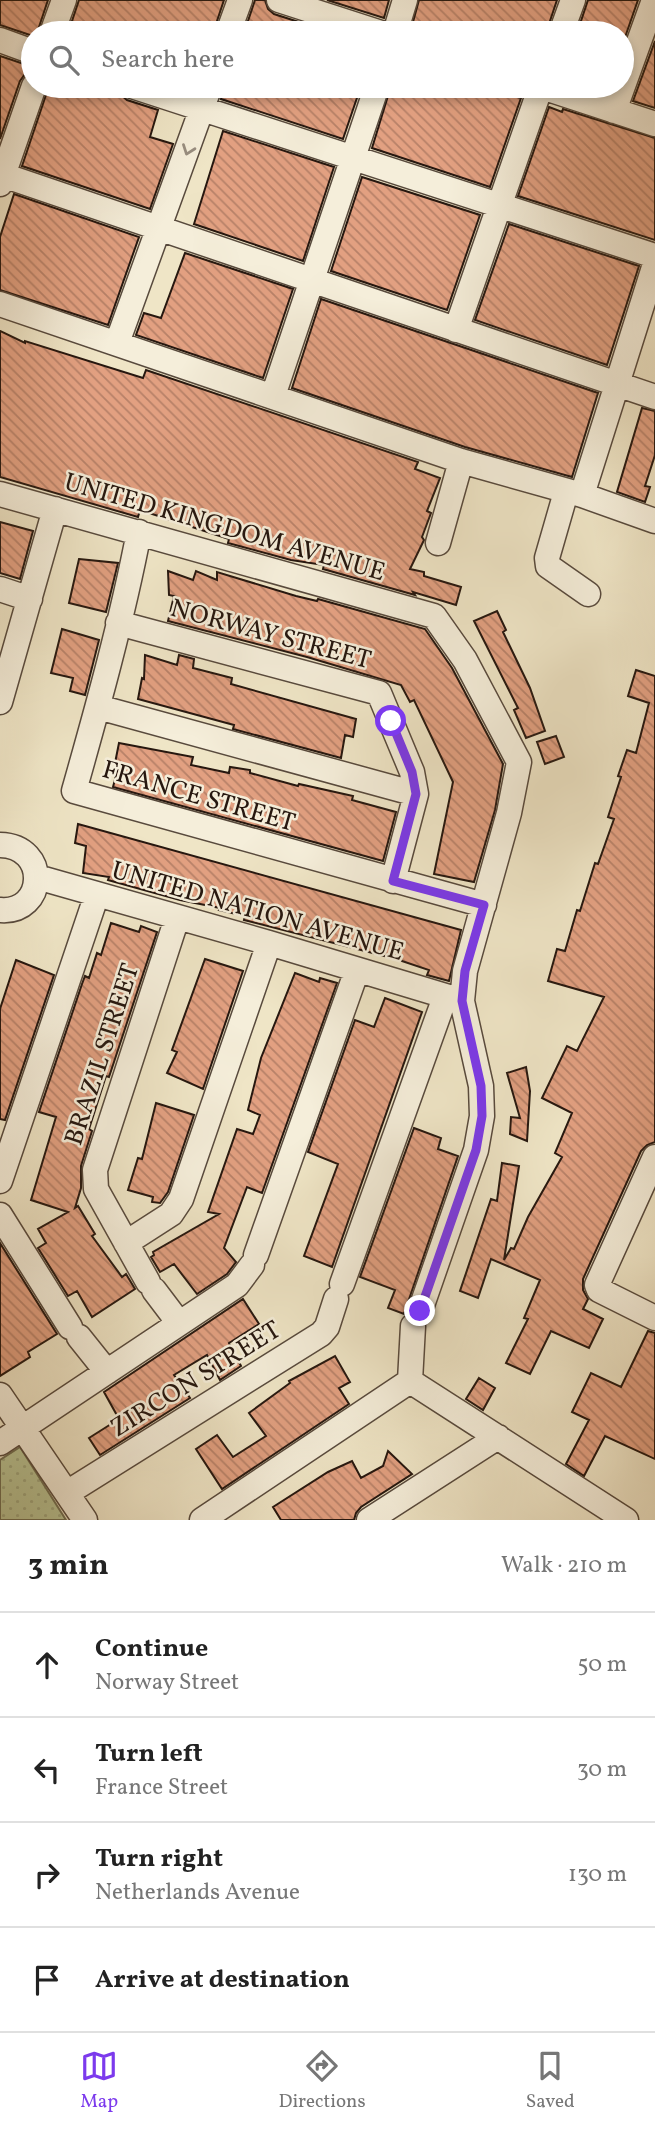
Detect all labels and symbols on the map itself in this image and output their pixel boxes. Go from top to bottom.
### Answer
one-way arrow [182,144,196,156]
street label: UNITED KINGDOM AVENUE [60,465,389,591]
street label: NORWAY STREET [166,591,375,679]
route start [375,705,406,736]
street label: FRANCE STREET [98,752,299,842]
street label: UNITED NATION AVENUE [107,853,408,971]
street label: BRAZIL STREET [57,959,149,1150]
route end [404,1295,435,1326]
street label: ZIRCON STREET [104,1313,288,1447]

